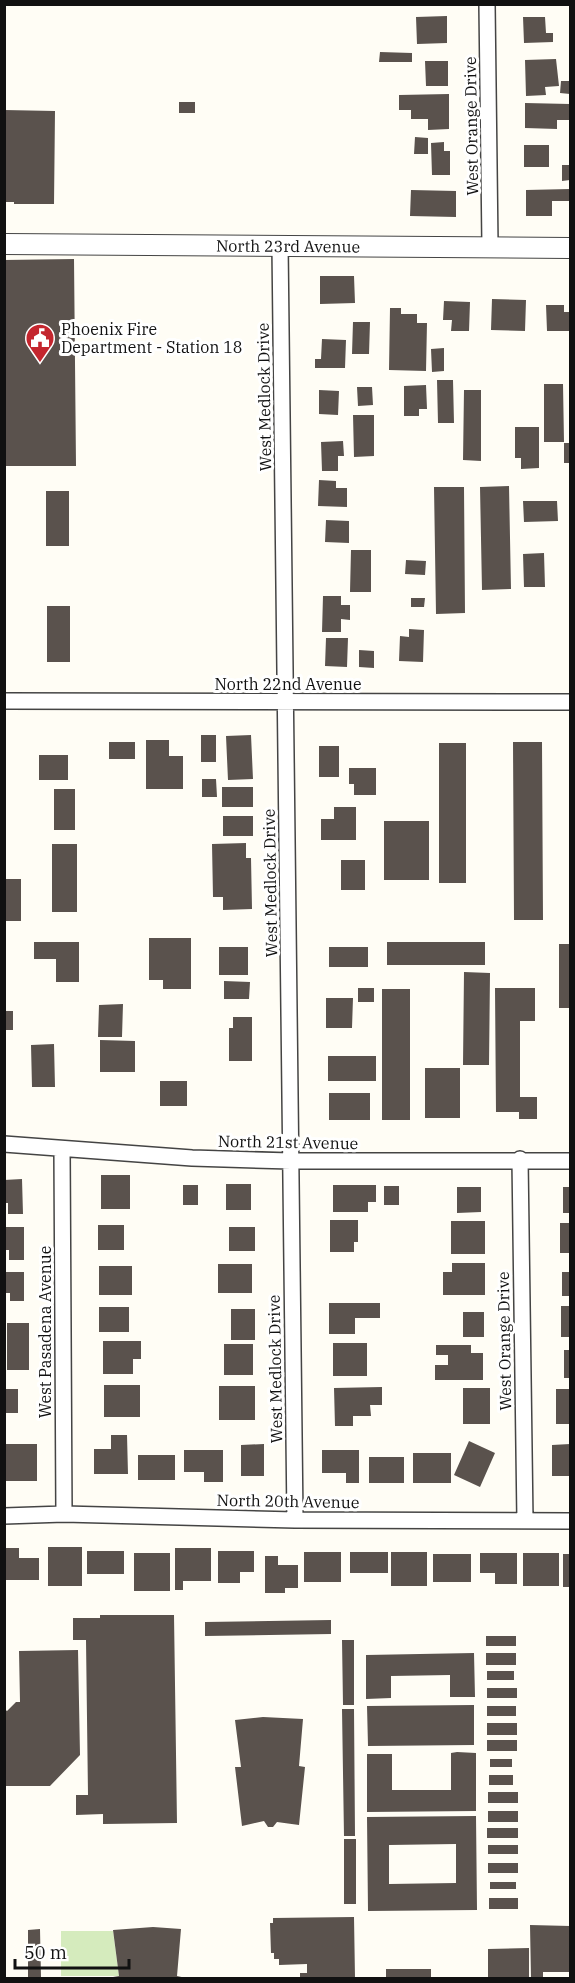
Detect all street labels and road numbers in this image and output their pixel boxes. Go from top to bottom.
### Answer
street label: West Orange Drive [460,56,482,196]
street label: North 23rd Avenue [216,235,360,257]
street label: West Medlock Drive [253,323,275,471]
street label: North 22nd Avenue [214,674,362,694]
street label: West Medlock Drive [259,809,281,957]
street label: North 21st Avenue [218,1131,358,1153]
street label: West Pasadena Avenue [35,1246,55,1418]
street label: West Orange Drive [493,1271,515,1411]
street label: West Medlock Drive [264,1295,286,1443]
street label: North 20th Avenue [216,1490,360,1512]

